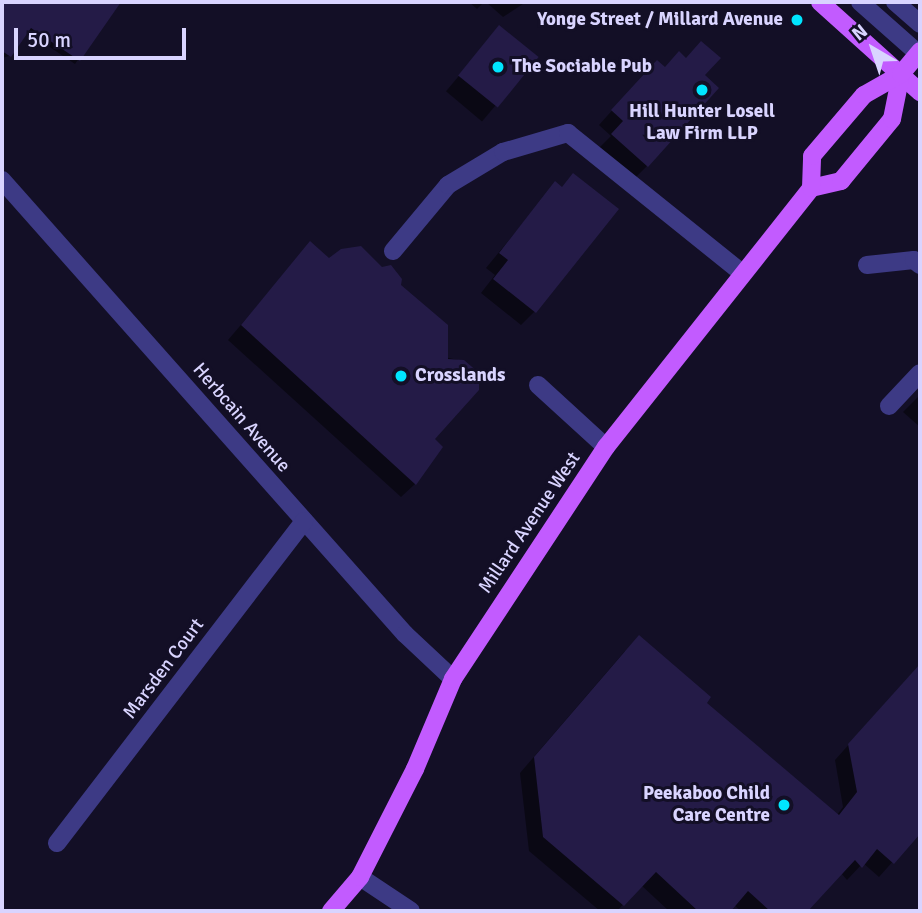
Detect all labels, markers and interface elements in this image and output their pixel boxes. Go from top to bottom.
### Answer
place label: Yonge Street / Millard Avenue [537,9,783,31]
marker: Yonge Street / Millard Avenue [789,12,805,28]
scale bar [18,14,189,58]
north arrow [838,14,908,84]
text: N [847,19,872,46]
text: 50 m [27,27,71,53]
place label: The Sociable Pub [512,56,652,78]
marker: The Sociable Pub [490,59,506,75]
marker: Hill Hunter Losell Law Firm LLP [694,82,710,98]
place label: Hill Hunter Losell Law Firm LLP [629,101,775,145]
street label: Herbcain Avenue [187,359,295,477]
place label: Crosslands [415,365,505,387]
marker: Crosslands [393,368,409,384]
street label: Millard Avenue West [474,448,586,598]
street label: Marsden Court [119,614,209,724]
place label: Peekaboo Child Care Centre [643,783,770,827]
marker: Peekaboo Child Care Centre [776,797,792,813]

